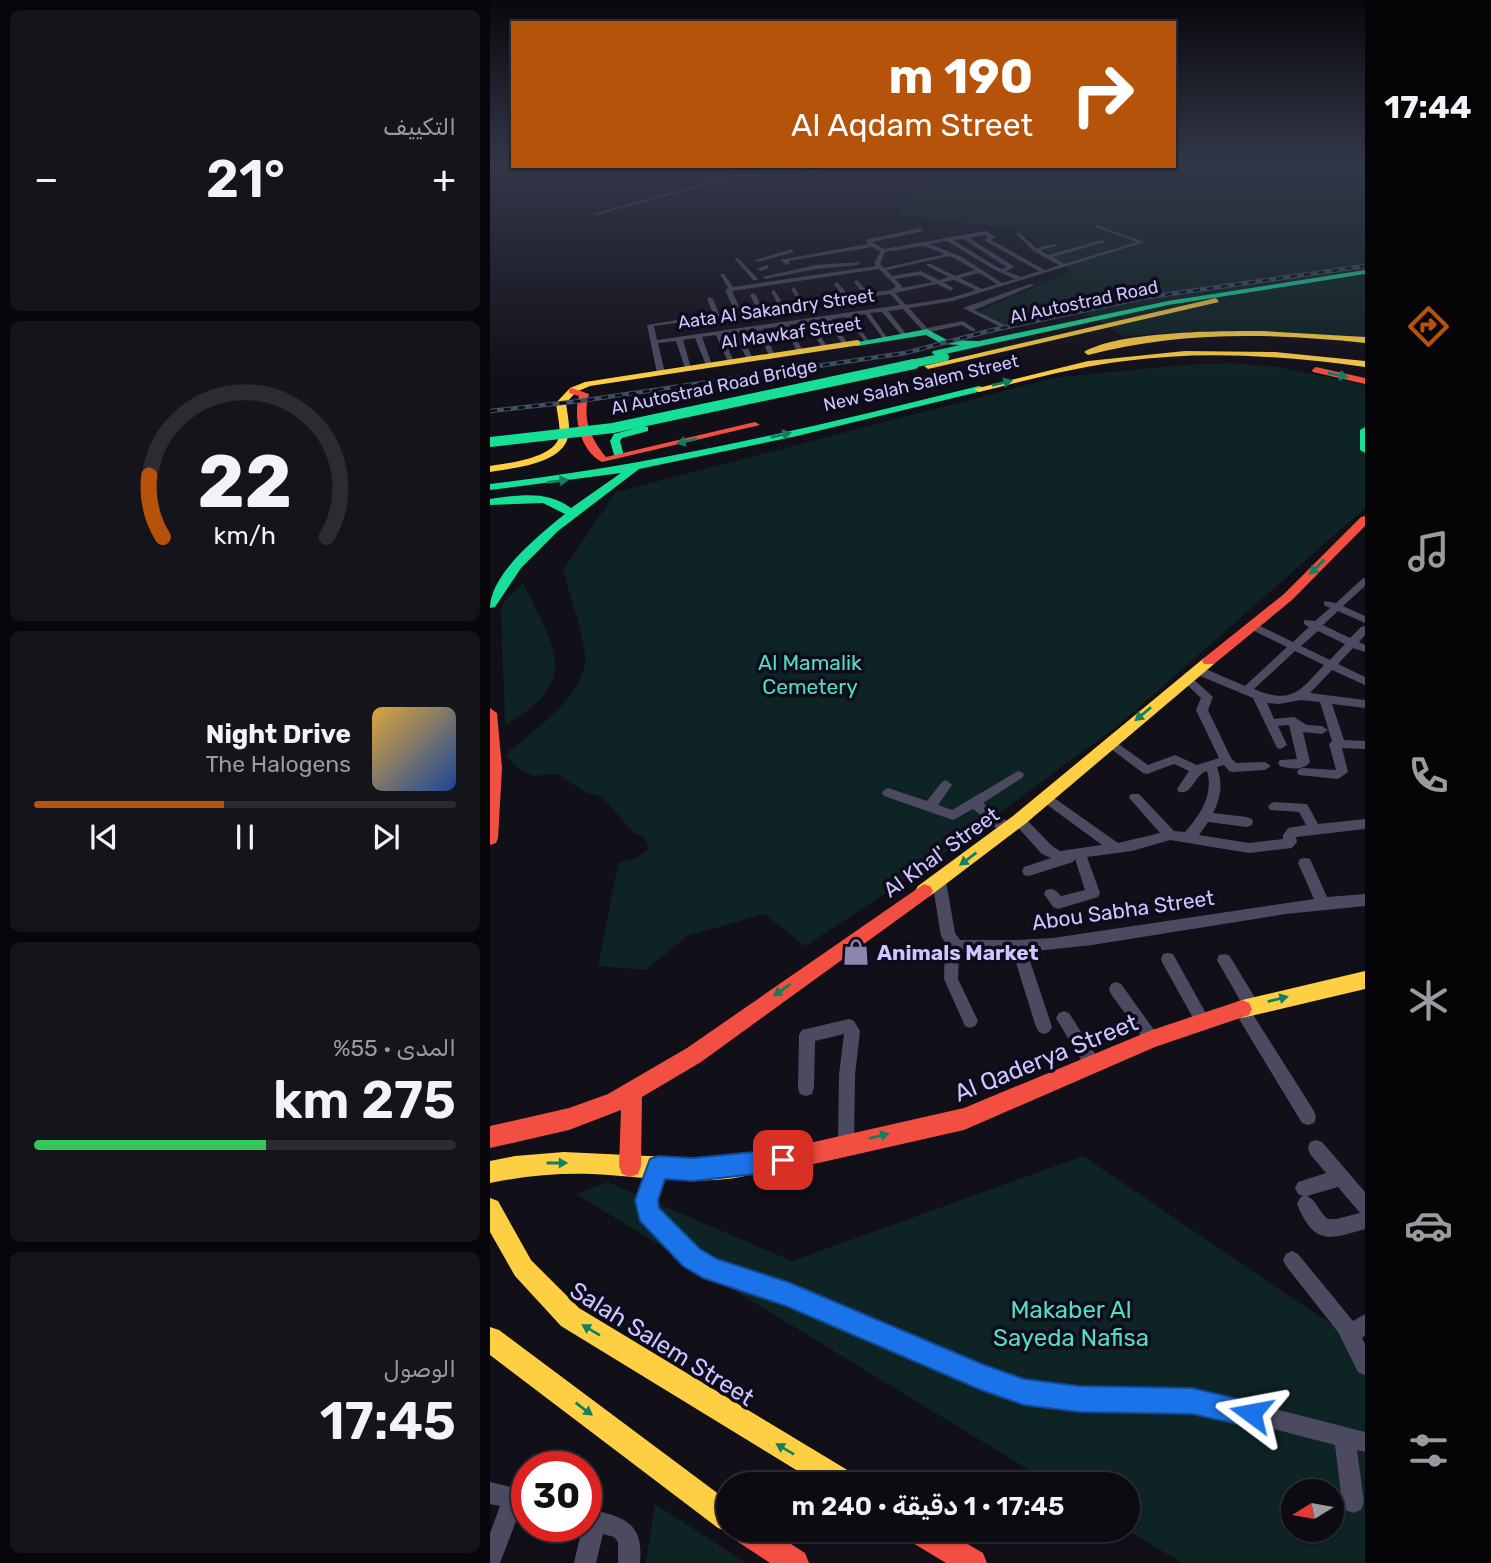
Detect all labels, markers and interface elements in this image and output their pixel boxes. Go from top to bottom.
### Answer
text: 190 m [889,47,1033,105]
icon: right [1057,49,1148,140]
text: 17:44 [1384,88,1472,126]
text: Al Aqdam Street [791,106,1033,144]
text: التكييف [383,113,456,141]
text: 21° [206,148,285,210]
text: − [34,156,59,202]
text: + [432,156,456,202]
street label: Al Autostrad Road [1008,276,1160,328]
street label: Aata Al Sakandry Street [676,284,876,334]
icon: directions [1404,302,1453,351]
street label: Al Mawkaf Street [719,312,863,354]
street label: New Salah Salem Street [821,350,1021,416]
street label: Al Autostrad Road Bridge [609,354,819,420]
one-way arrow [1327,370,1349,381]
one-way arrow [991,378,1013,389]
one-way arrow [770,430,792,441]
one-way arrow [676,436,698,447]
text: 22 [198,439,292,525]
one-way arrow [547,475,569,486]
text: km/h [214,521,276,550]
icon: music [1404,527,1453,576]
one-way arrow [1308,559,1325,576]
park label: Al Mamalik Cemetery [758,650,862,699]
one-way arrow [1135,706,1152,721]
text: Night Drive [206,719,351,750]
text: The Halogens [205,750,351,778]
icon: phone [1404,751,1453,800]
street label: Al Khal' Street [878,802,1004,902]
icon: previous [85,818,123,856]
icon: pause [226,818,264,856]
icon: next [367,818,405,856]
one-way arrow [959,851,977,865]
street label: Abou Sabha Street [1030,885,1216,935]
shop icon: Animals Market [841,937,871,967]
place label: Animals Market [877,940,1039,965]
icon: climate [1404,976,1453,1025]
one-way arrow [773,983,791,997]
one-way arrow [1268,993,1290,1004]
street label: Al Qaderya Street [950,1008,1142,1108]
text: المدى · 55% [333,1034,456,1062]
text: 275 km [273,1069,456,1131]
pin [753,1130,813,1190]
one-way arrow [868,1131,890,1142]
icon: arrive [764,1141,802,1179]
one-way arrow [546,1157,568,1169]
icon: car [1404,1201,1453,1250]
street label: Salah Salem Street [565,1276,759,1412]
park label: Makaber Al Sayeda Nafisa [993,1296,1149,1352]
one-way arrow [582,1324,601,1337]
text: الوصول [384,1355,456,1383]
position arrow [1214,1376,1288,1450]
text: 17:45 [320,1390,456,1452]
one-way arrow [574,1402,592,1417]
icon: filters [1404,1426,1453,1475]
one-way arrow [776,1442,795,1455]
speed limit sign: 30 [511,1451,602,1542]
north arrow [1281,1479,1344,1542]
map controls [1281,1479,1344,1542]
text: 17:45 · 1 دقيقة · 240 m [792,1491,1064,1522]

